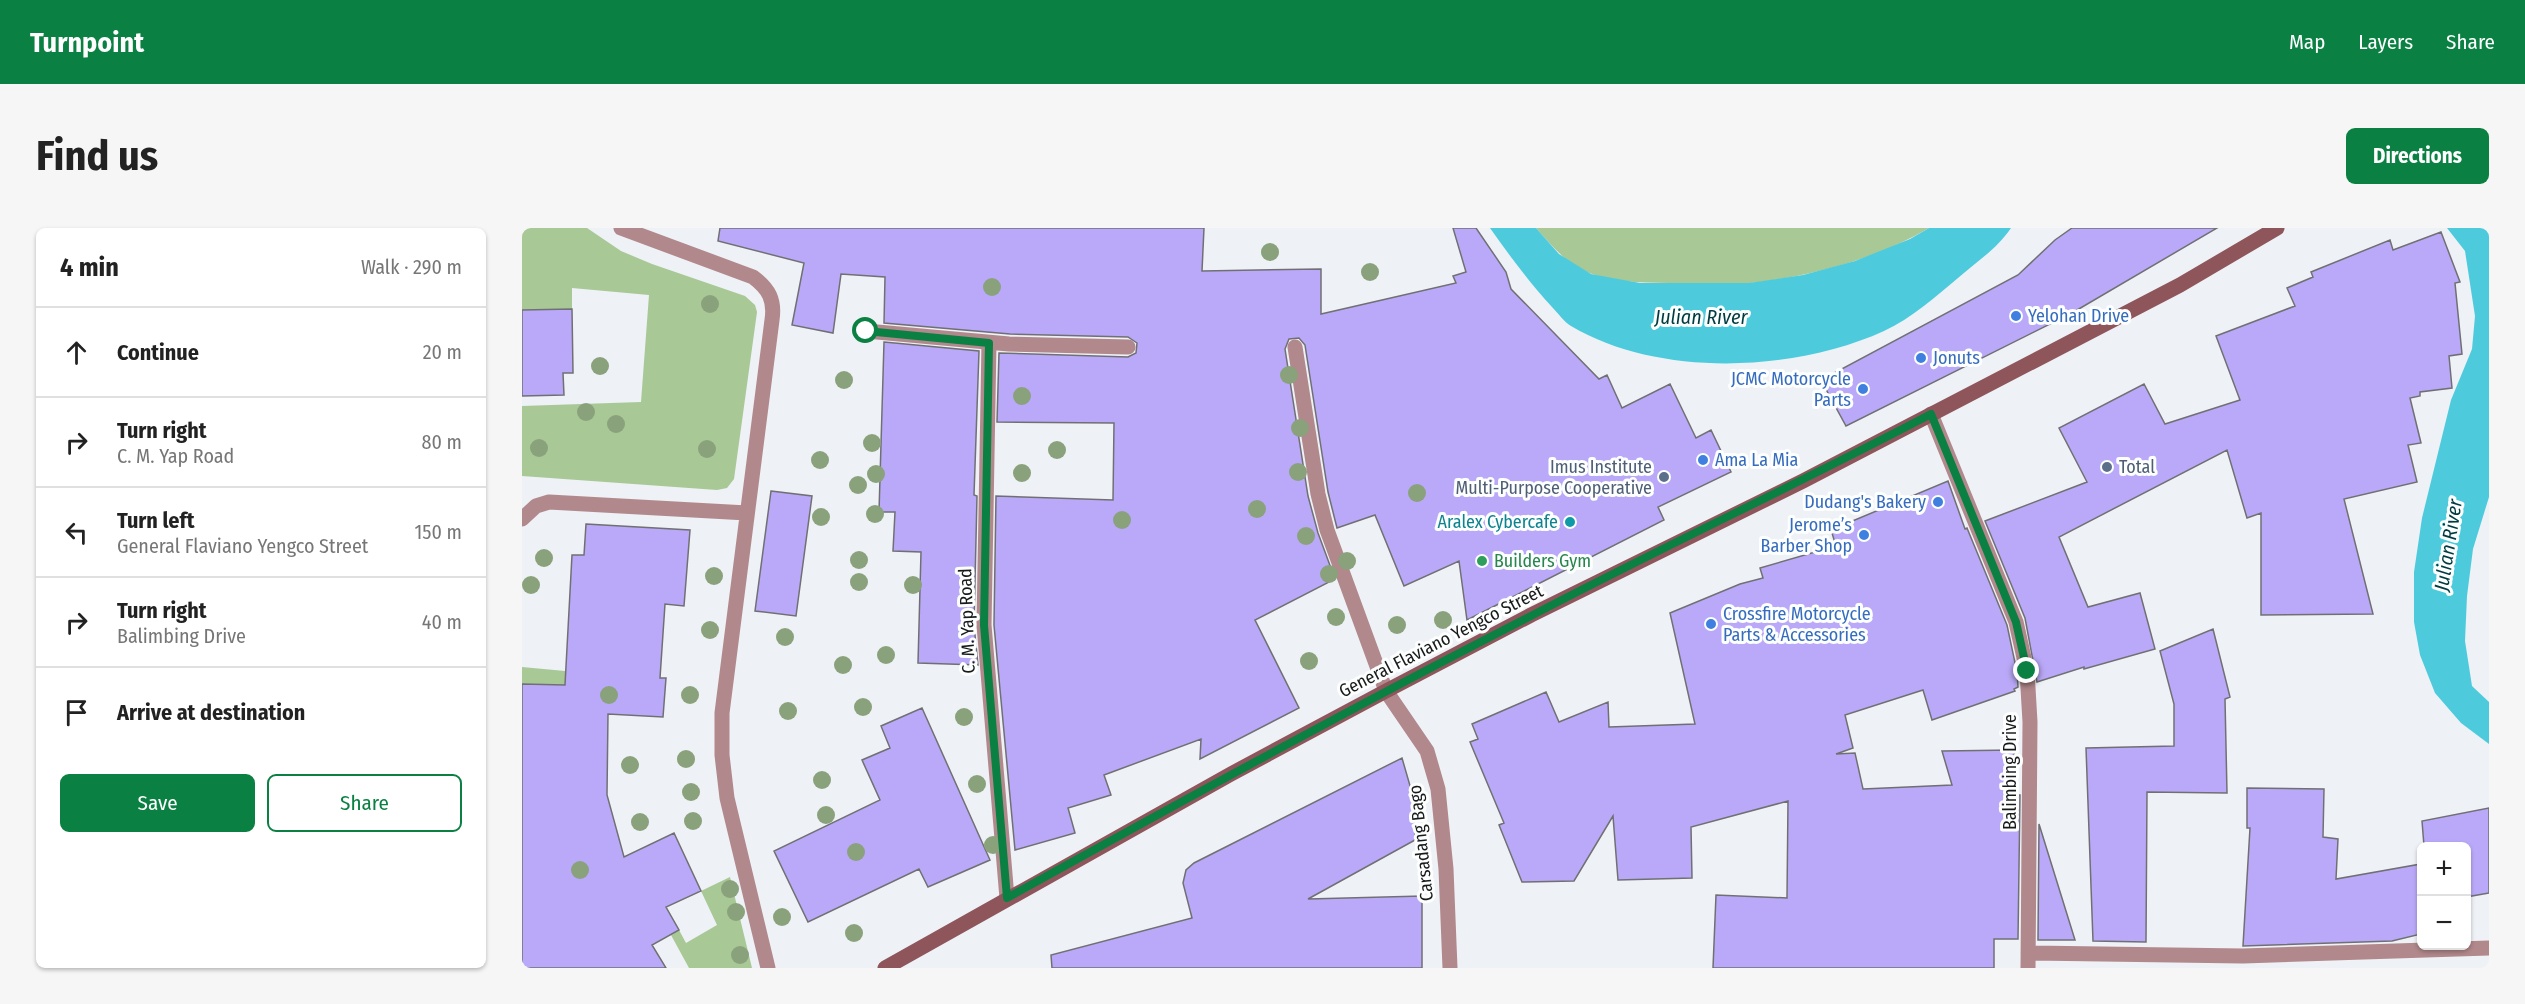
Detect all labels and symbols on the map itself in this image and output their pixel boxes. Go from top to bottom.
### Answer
water label: Julian River [1654,305,1748,329]
place label: Yelohan Drive [2028,305,2129,327]
marker: Yelohan Drive [2009,309,2023,323]
route start [852,317,878,343]
place label: Jonuts [1933,347,1980,369]
marker: Jonuts [1914,351,1928,365]
place label: JCMC Motorcycle Parts [1731,368,1851,411]
marker: JCMC Motorcycle Parts [1856,382,1870,396]
place label: Ama La Mia [1715,449,1799,471]
marker: Ama La Mia [1696,453,1710,467]
place label: Imus Institute Multi-Purpose Cooperative [1455,456,1652,499]
place label: Total [2119,456,2155,478]
marker: Total [2100,460,2114,474]
marker: Imus Institute Multi-Purpose Cooperative [1657,470,1671,484]
place label: Dudang's Bakery [1804,491,1926,513]
marker: Dudang's Bakery [1931,495,1945,509]
water label: Julian River [2429,496,2467,594]
place label: Aralex Cybercafe [1438,511,1558,533]
place label: Jerome’s Barber Shop [1761,514,1852,557]
marker: Aralex Cybercafe [1563,515,1577,529]
marker: Jerome’s Barber Shop [1857,528,1871,542]
place label: Builders Gym [1494,550,1591,572]
marker: Builders Gym [1475,554,1489,568]
street label: C. M. Yap Road [954,568,980,674]
street label: General Flaviano Yengco Street [1335,580,1547,702]
place label: Crossfire Motorcycle Parts & Accessories [1723,603,1871,646]
marker: Crossfire Motorcycle Parts & Accessories [1704,617,1718,631]
route end [2013,657,2039,683]
street label: Balimbing Drive [1999,714,2021,830]
street label: Carsadang Bago [1404,784,1438,902]

